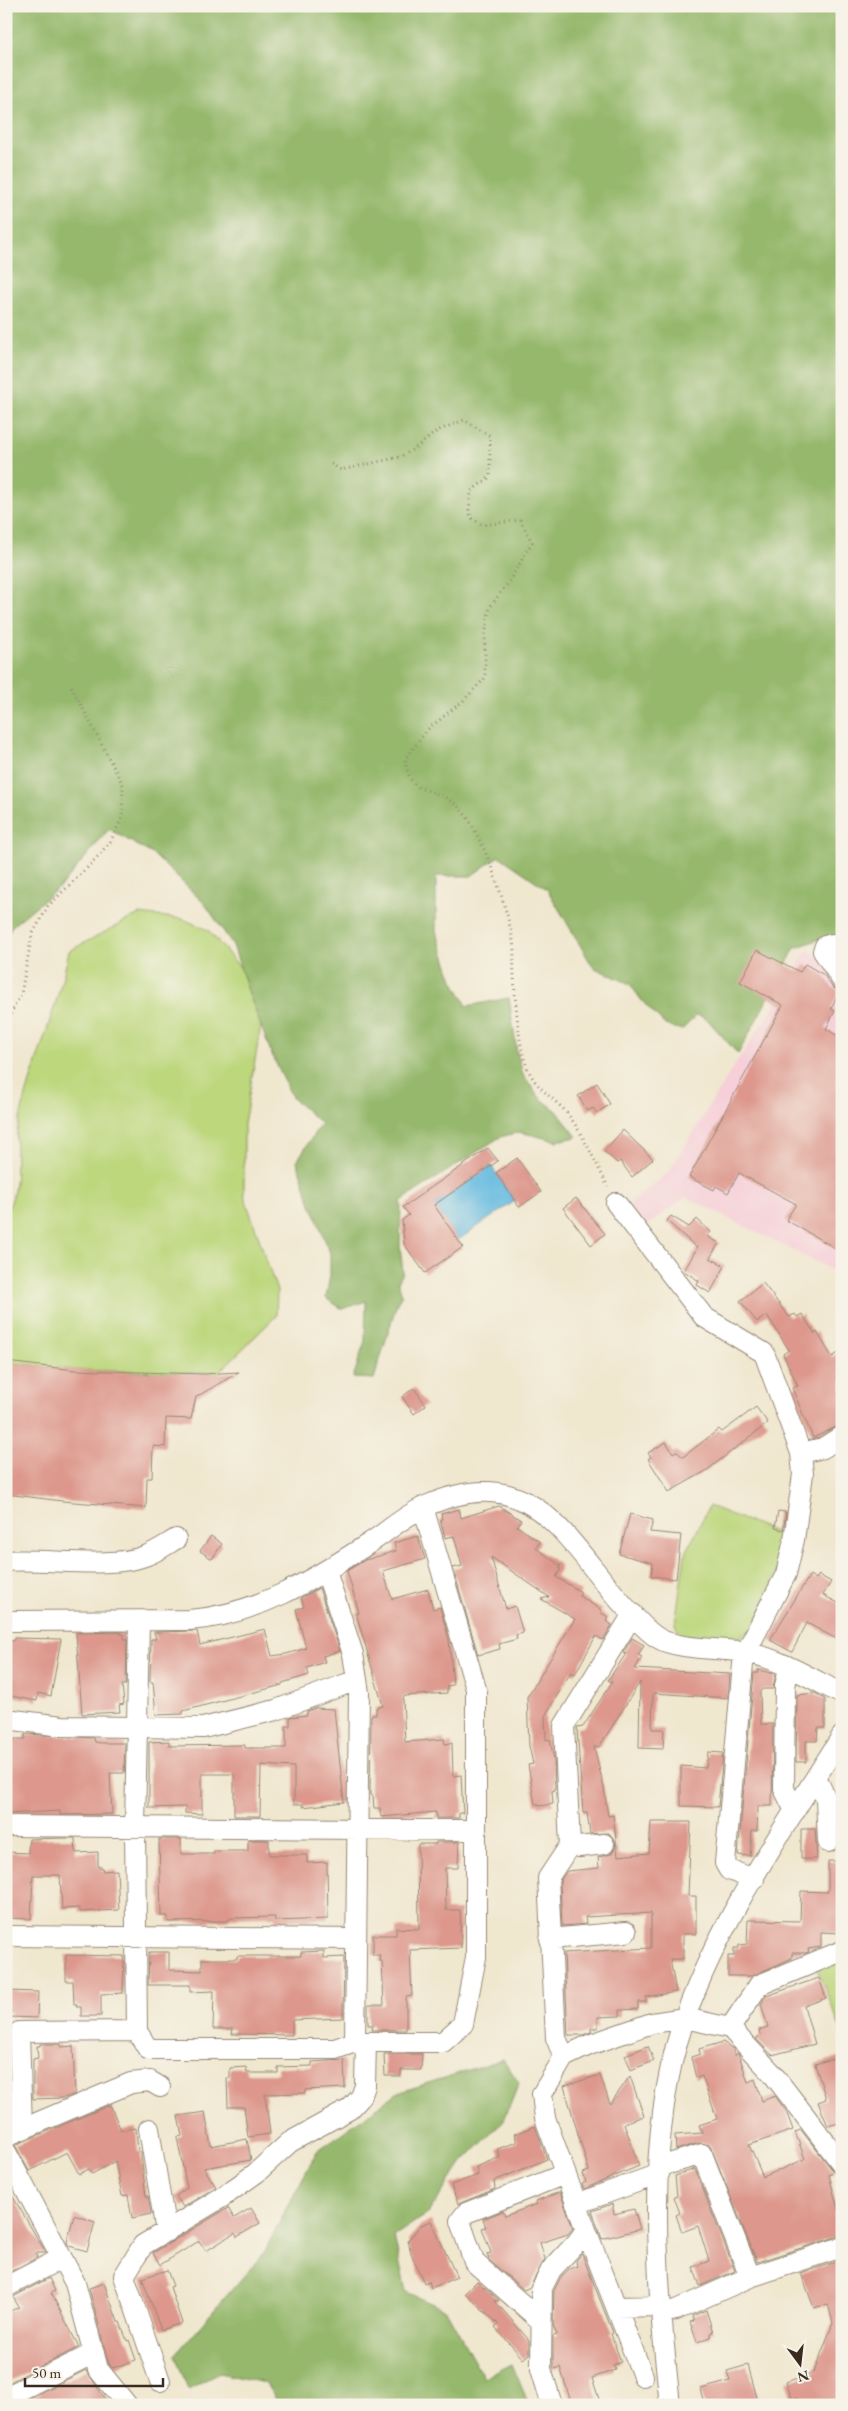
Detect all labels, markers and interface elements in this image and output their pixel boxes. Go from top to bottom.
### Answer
north arrow [776,2338,826,2388]
scale bar [25,2356,162,2388]
text: 50 m [32,2363,61,2382]
text: N [795,2366,811,2387]

